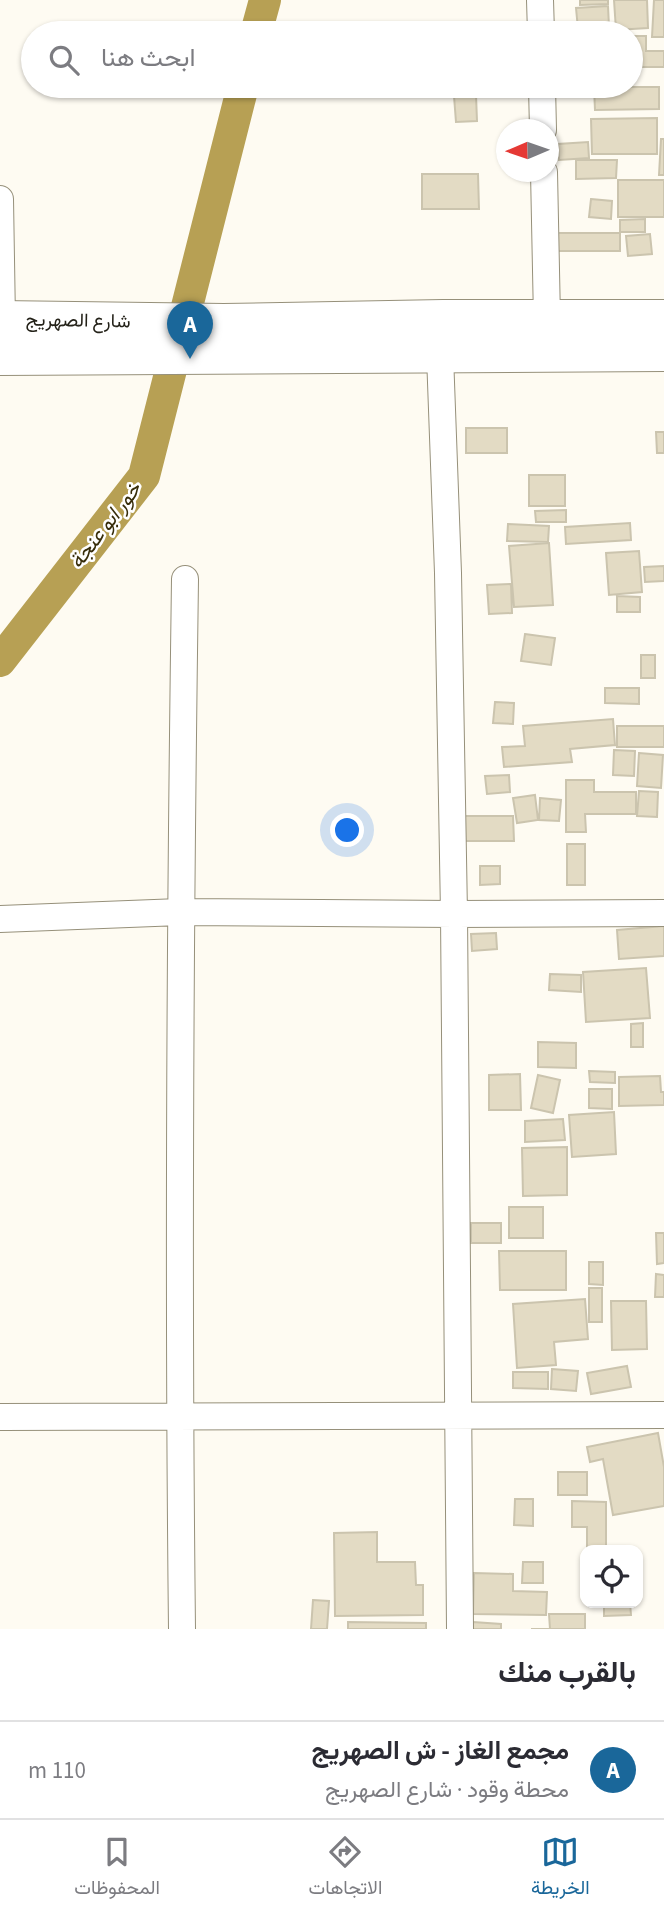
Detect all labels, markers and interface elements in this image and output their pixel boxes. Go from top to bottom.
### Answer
search box [21,21,643,98]
text: ابحث هنا [101,39,195,76]
icon: search [45,41,83,79]
north arrow [496,119,559,182]
pin: A [167,301,213,359]
street label: شارع الصهريج [25,307,131,335]
water label: خور ابو عنجة [62,475,149,575]
your location [330,813,364,847]
map controls [580,1545,643,1608]
button: locate [580,1545,643,1608]
text: بالقرب منك [498,1651,636,1694]
text: مجمع الغاز - ش الصهريج [312,1732,569,1769]
text: 110 m [28,1754,86,1787]
text: A [606,1754,620,1787]
text: محطة وقود · شارع الصهريج [325,1773,569,1806]
tab: المحفوظات [74,1833,160,1904]
tab: الاتجاهات [309,1833,382,1904]
tab: الخريطة [531,1833,590,1904]

